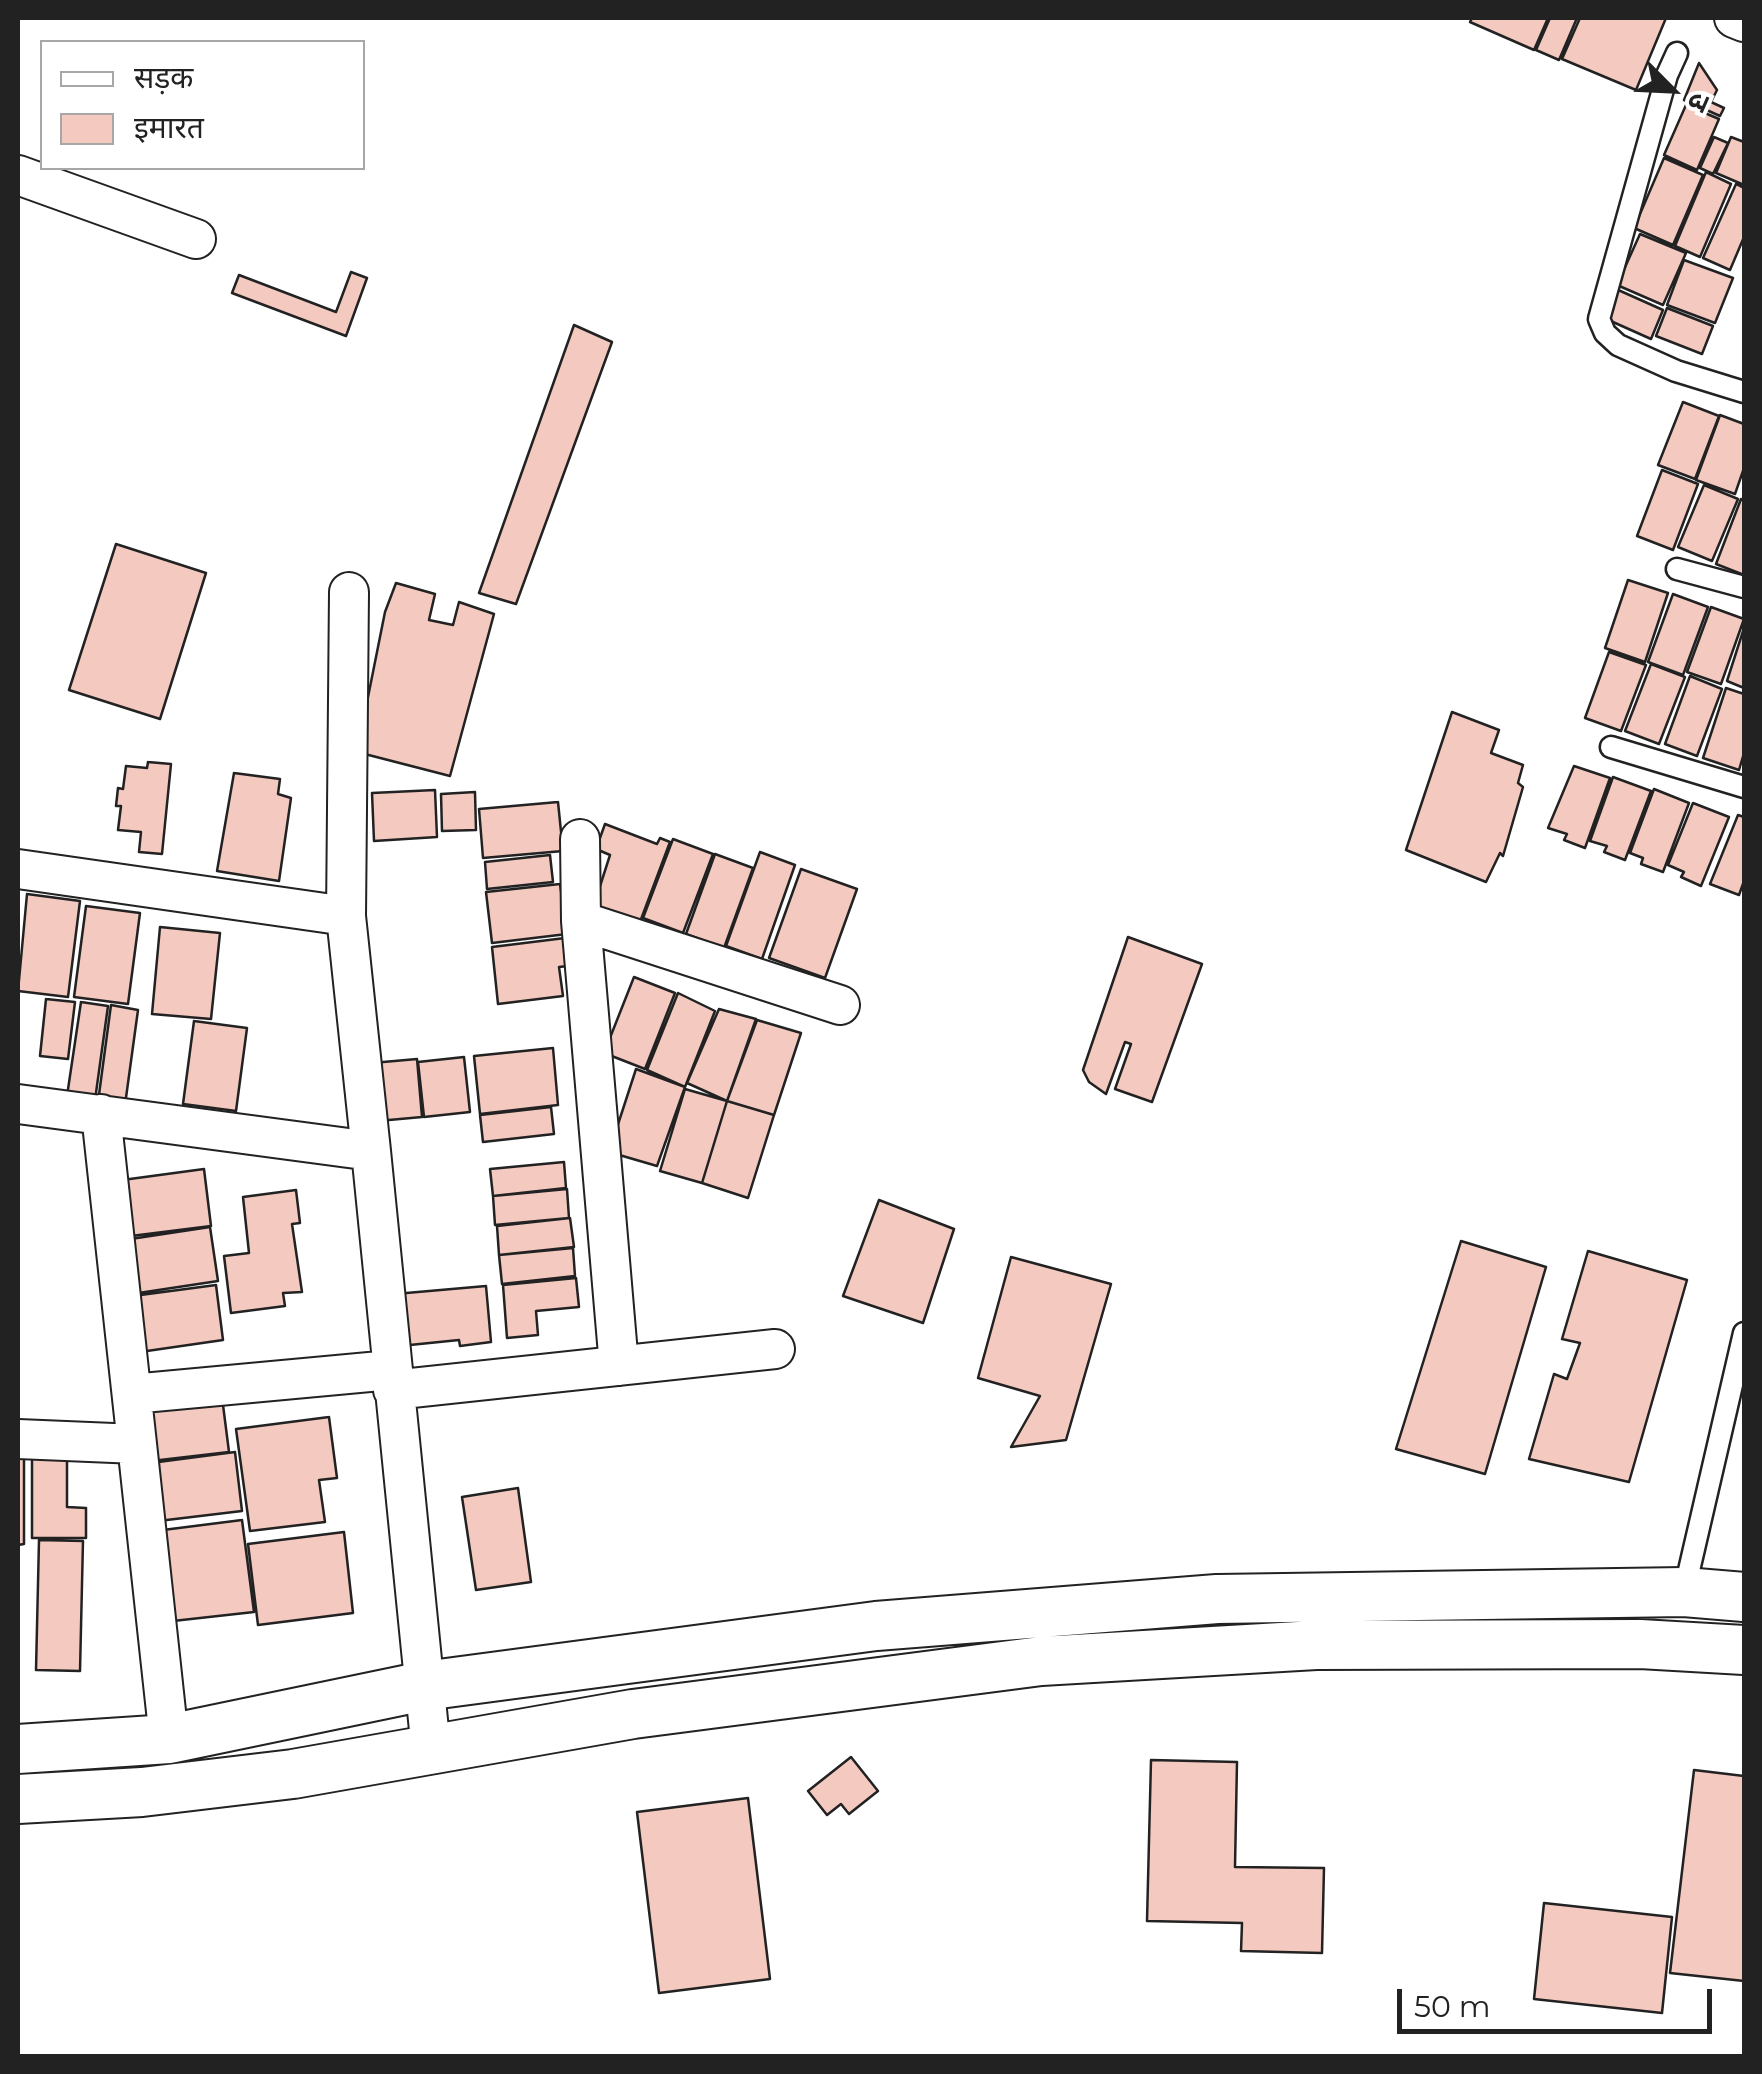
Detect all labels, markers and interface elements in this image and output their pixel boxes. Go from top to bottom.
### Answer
legend [40,40,365,170]
north arrow [1622,40,1722,140]
text: सड़क [134,59,193,96]
text: उ [1681,88,1718,117]
text: इमारत [134,109,204,146]
scale bar [1402,1969,1717,2031]
text: 50 m [1414,1988,1491,2025]

